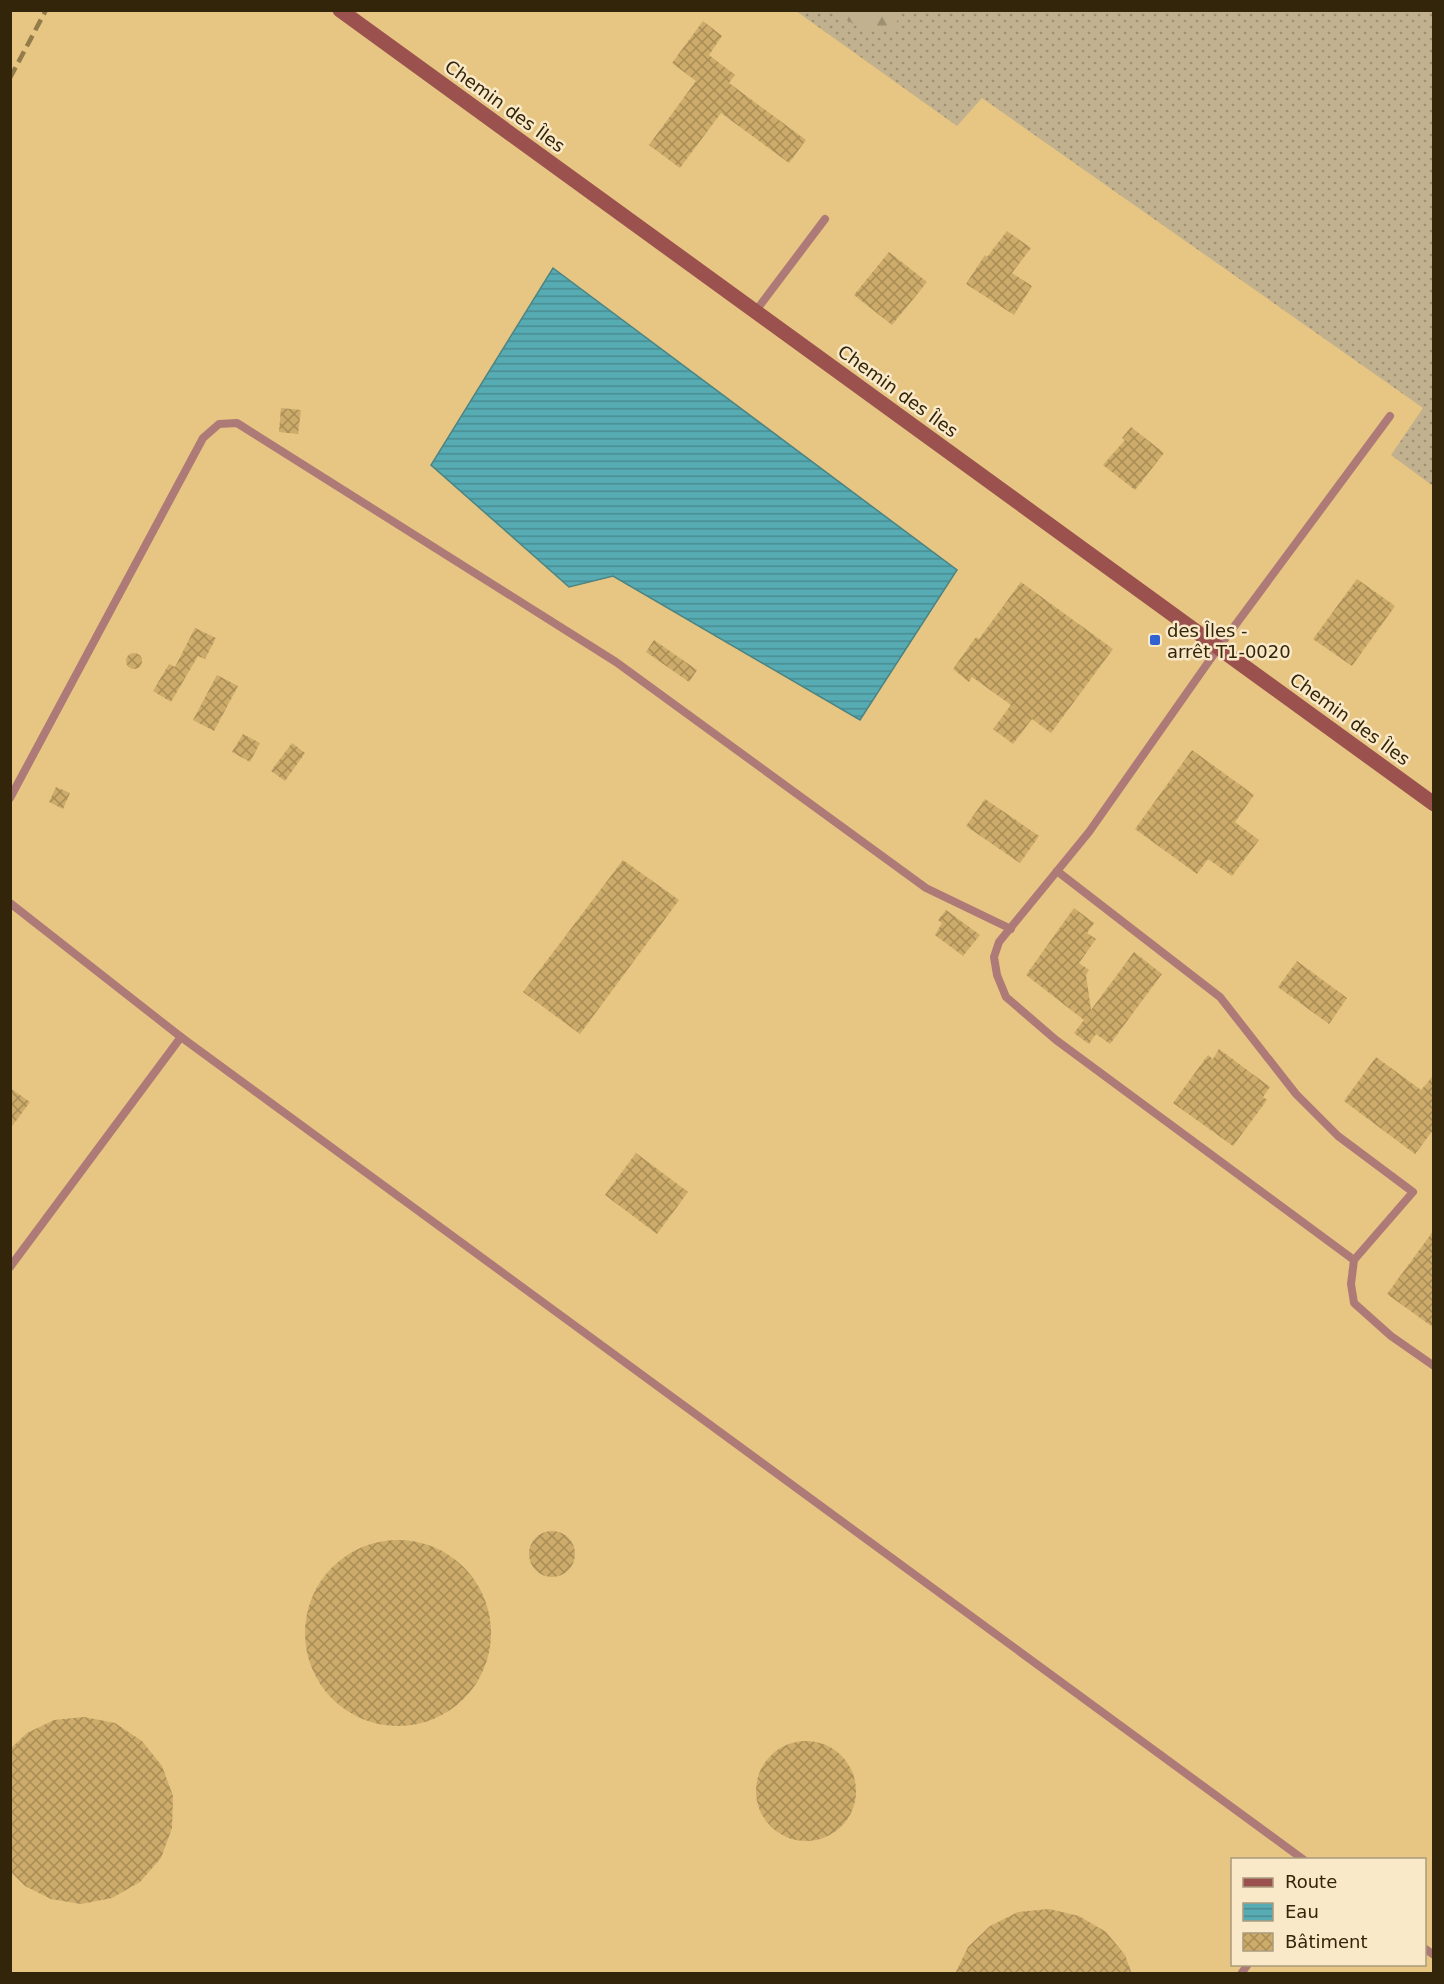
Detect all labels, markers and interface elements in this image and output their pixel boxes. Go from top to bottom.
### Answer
street label: Chemin des Îles [441,55,569,157]
street label: Chemin des Îles [834,340,962,442]
place label: des Îles - arrêt T1-0020 [1167,620,1291,662]
marker: des Îles - arrêt T1-0020 [1148,633,1162,647]
street label: Chemin des Îles [1286,668,1414,770]
legend [1231,1858,1426,1966]
text: Route [1285,1871,1337,1892]
text: Eau [1285,1901,1319,1922]
text: Bâtiment [1285,1931,1368,1952]

